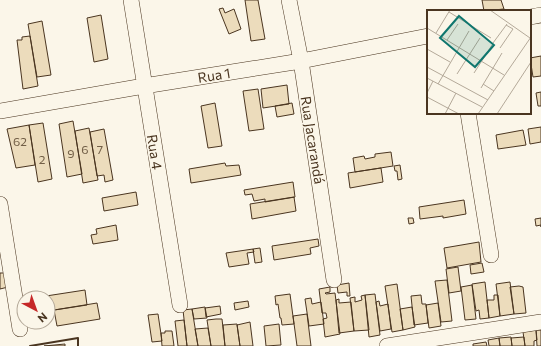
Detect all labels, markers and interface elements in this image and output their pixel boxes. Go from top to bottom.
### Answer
inset map [427,10,531,114]
street label: Rua 1 [196,64,232,86]
street label: Rua Jacarandá [298,95,328,185]
street label: Rua 4 [144,133,166,171]
house number: 62 [13,134,27,148]
house number: 6 [81,142,89,156]
house number: 7 [97,142,103,156]
house number: 9 [67,146,75,160]
house number: 2 [39,152,46,166]
north arrow [16,290,56,330]
text: N [36,310,50,326]

